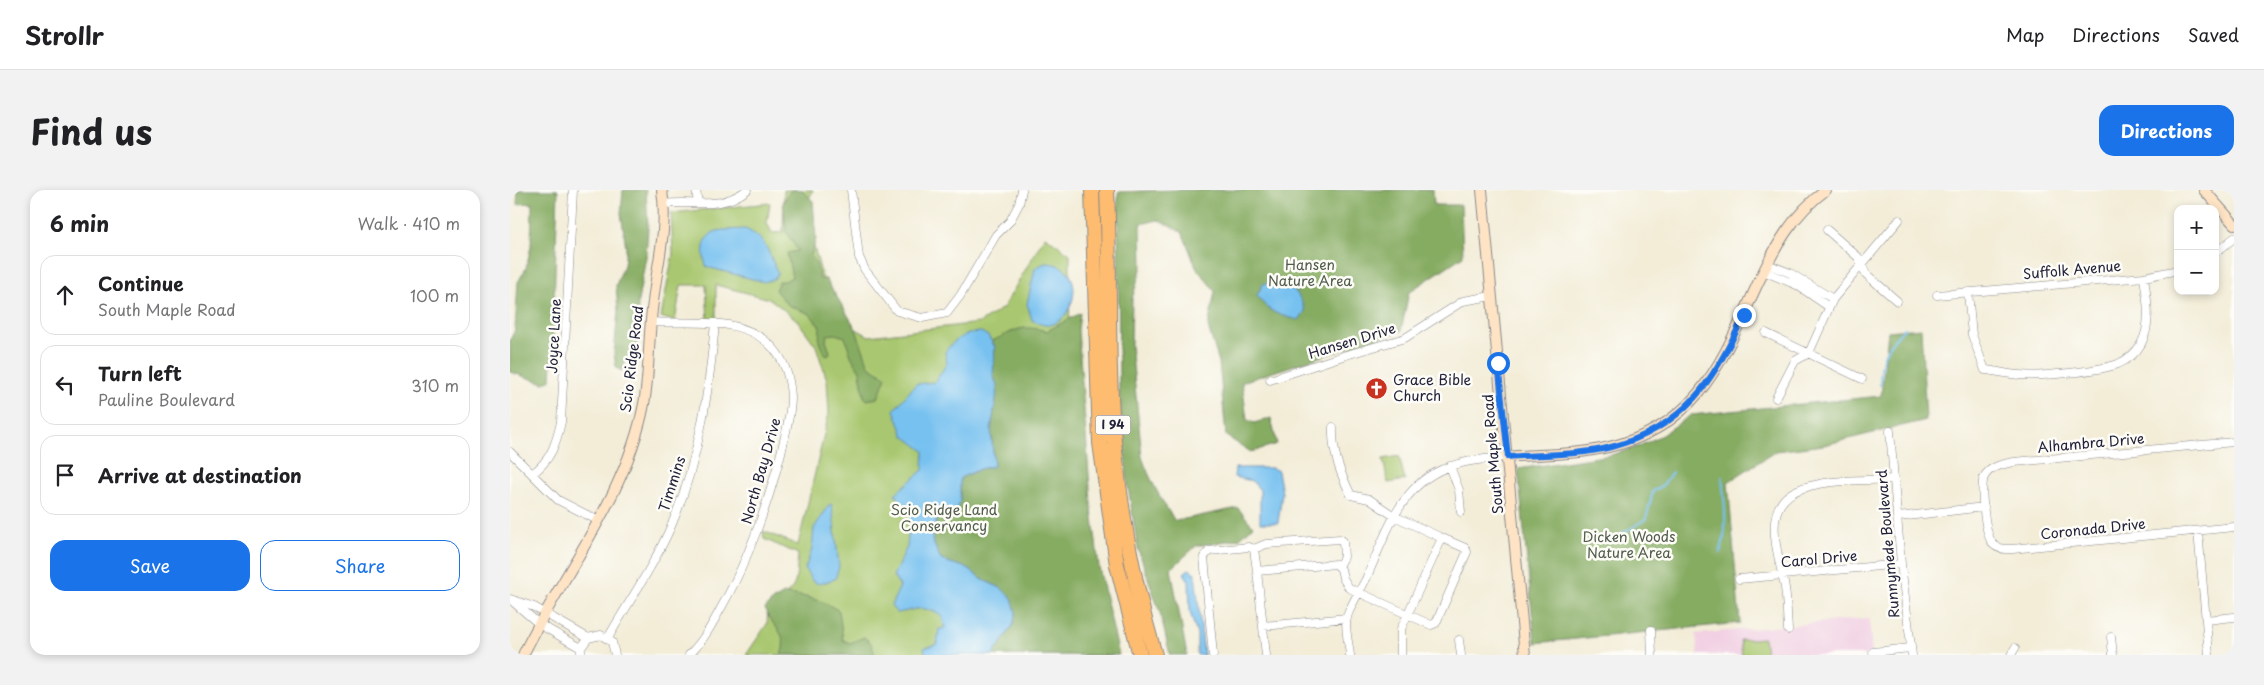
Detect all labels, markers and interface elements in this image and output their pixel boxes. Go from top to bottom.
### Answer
text: Strollr [25,17,104,53]
text: Map [2006,21,2044,48]
text: Directions [2072,21,2160,48]
text: Saved [2188,21,2239,48]
text: Find us [30,104,152,157]
button: Directions [2099,105,2234,156]
map controls [2174,205,2219,295]
button: + [2174,205,2219,250]
text: 6 min [50,207,109,239]
text: Walk · 410 m [358,211,460,235]
button: − [2174,250,2219,295]
park label: Hansen Nature Area [1268,254,1352,291]
street label: Suffolk Avenue [2022,255,2122,284]
text: Continue [98,269,184,297]
icon: ahead [51,281,79,309]
text: 100 m [410,283,459,307]
text: South Maple Road [98,297,236,321]
street label: Joyce Lane [541,298,566,374]
street label: Scio Ridge Road [615,304,648,413]
route end [1733,304,1756,327]
street label: Hansen Drive [1306,317,1398,364]
route start [1487,352,1510,375]
text: Turn left [98,359,182,387]
place label: Grace Bible Church [1393,369,1472,406]
icon: left [51,371,79,399]
text: 310 m [411,373,459,397]
church icon: Grace Bible Church [1365,376,1389,400]
text: Pauline Boulevard [98,387,235,411]
street label: South Maple Road [1477,393,1508,515]
street label: North Bay Drive [735,415,786,526]
road number: I 94 [1096,416,1130,434]
street label: Alhambra Drive [2037,427,2146,458]
street label: Timmins [653,453,690,514]
icon: arrive [51,461,79,489]
text: Arrive at destination [98,461,302,489]
street label: Runnymede Boulevard [1871,468,1904,619]
park label: Scio Ridge Land Conservancy [891,499,998,536]
street label: Coronada Drive [2039,512,2147,544]
park label: Dicken Woods Nature Area [1583,526,1676,563]
button: Save [50,540,250,591]
button: Share [260,540,460,591]
street label: Carol Drive [1780,545,1858,572]

